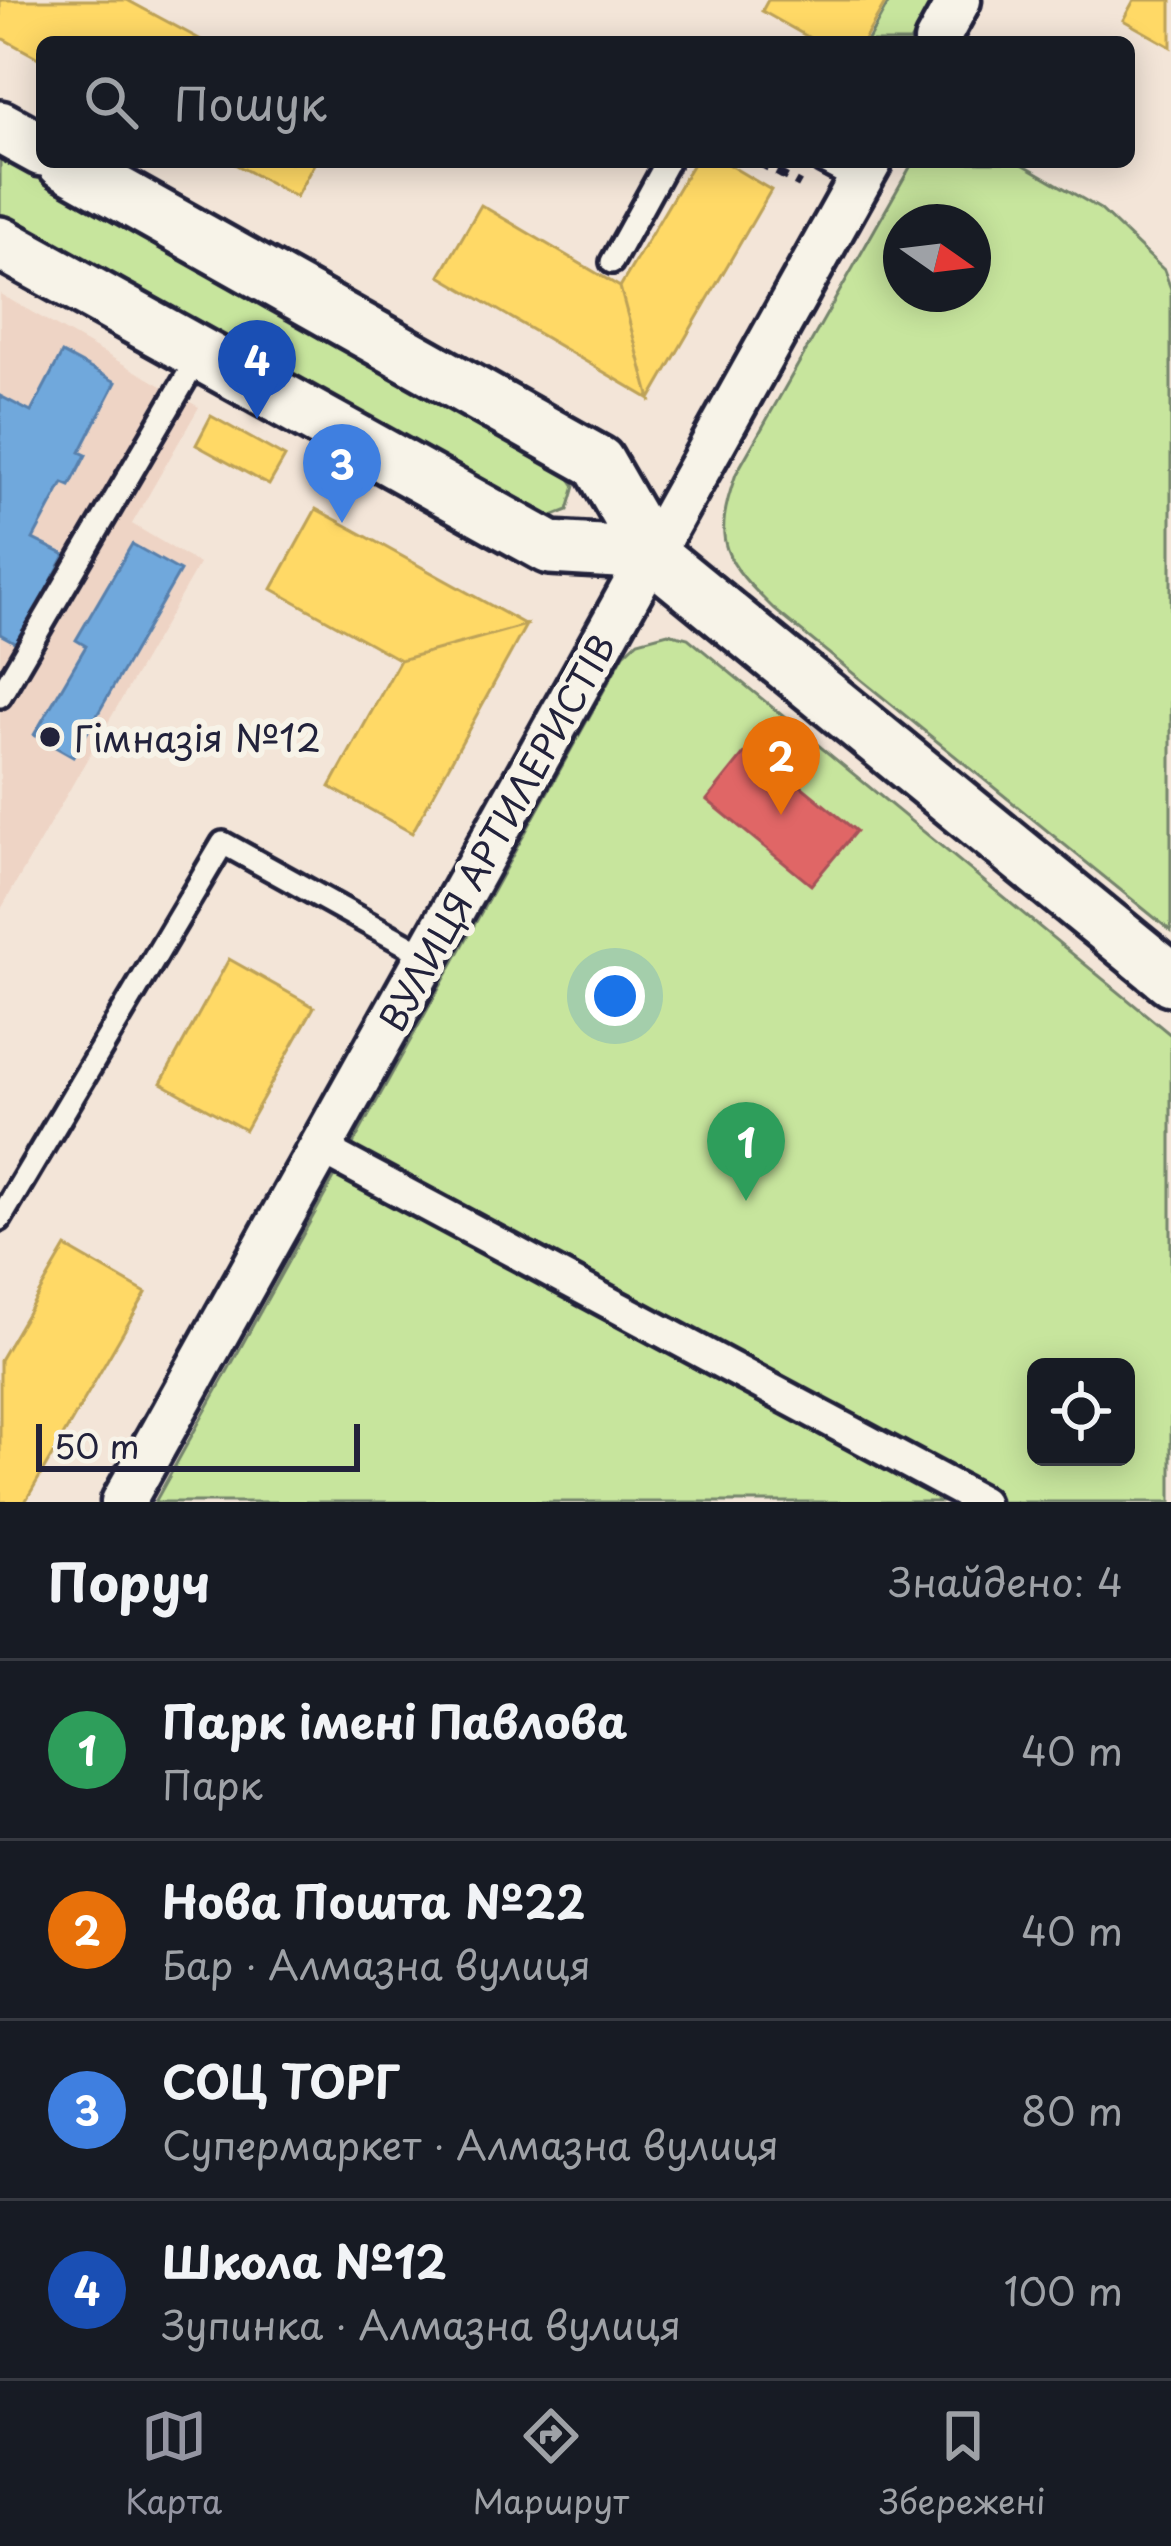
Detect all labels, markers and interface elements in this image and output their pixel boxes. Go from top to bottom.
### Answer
search box [36,36,1135,168]
text: Пошук [174,68,327,136]
icon: search [78,69,144,135]
north arrow [883,204,991,312]
pin: 4 [218,320,296,419]
pin: 3 [303,424,381,523]
street label: ВУЛИЦЯ АРТИЛЕРИСТІВ [364,624,628,1040]
place label: Гімназія №12 [74,710,321,764]
pin: 2 [742,716,820,815]
marker: Гімназія №12 [37,724,63,750]
your location [585,966,645,1026]
pin: 1 [707,1102,785,1201]
map controls [1027,1358,1135,1466]
button: locate [1027,1358,1135,1466]
scale bar [36,1418,360,1471]
text: 50 m [54,1420,140,1470]
text: Поруч [48,1542,210,1619]
text: Знайдено: 4 [889,1551,1123,1610]
text: Парк імені Павлова [162,1686,627,1754]
text: 1 [78,1720,96,1779]
text: 40 m [1021,1720,1123,1779]
text: Парк [162,1754,263,1813]
text: Нова Пошта №22 [162,1866,585,1934]
text: 2 [73,1900,101,1959]
text: 40 m [1021,1900,1123,1959]
text: Бар · Алмазна вулиця [162,1934,591,1993]
text: СОЦ ТОРГ [162,2046,400,2114]
text: 3 [74,2080,100,2139]
text: 80 m [1021,2080,1123,2139]
text: Супермаркет · Алмазна вулиця [162,2114,779,2173]
text: Школа №12 [162,2226,447,2294]
text: 4 [74,2260,100,2319]
text: 100 m [1004,2260,1123,2319]
text: Зупинка · Алмазна вулиця [162,2294,681,2353]
tab: Карта [125,2403,222,2525]
tab: Маршрут [473,2403,629,2525]
tab: Збережені [880,2403,1046,2525]

